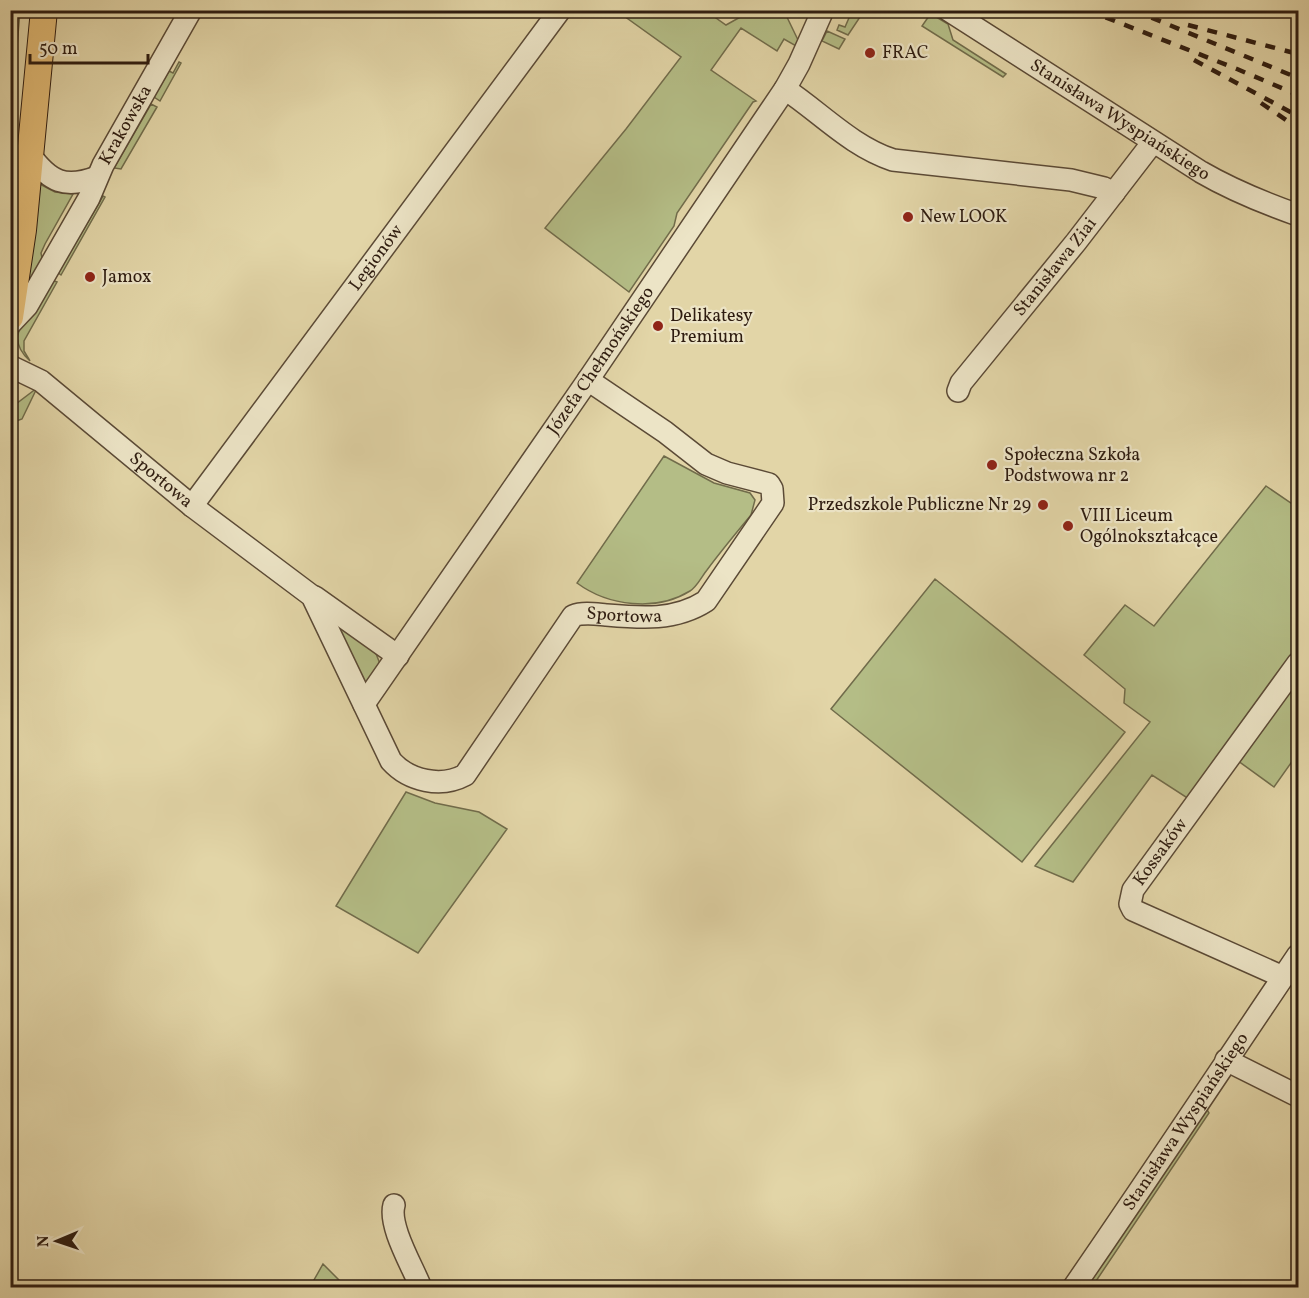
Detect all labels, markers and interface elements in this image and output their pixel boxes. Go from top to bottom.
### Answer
scale bar [30,27,148,65]
text: 50 m [39,37,78,62]
place label: FRAC [882,41,928,66]
marker: FRAC [863,46,877,60]
street label: Stanisława Wyspiańskiego [1025,53,1214,187]
street label: Krakowska [93,81,158,170]
place label: New LOOK [920,205,1007,230]
marker: New LOOK [901,210,915,224]
street label: Stanisława Ziai [1008,212,1103,322]
street label: Legionów [343,219,409,296]
place label: Jamox [102,265,151,290]
marker: Jamox [83,270,97,284]
street label: Józefa Chełmońskiego [541,281,660,440]
place label: Delikatesy Premium [670,304,753,350]
marker: Delikatesy Premium [651,319,665,333]
place label: Społeczna Szkoła Podstwowa nr 2 [1004,443,1140,489]
street label: Sportowa [124,446,198,514]
marker: Społeczna Szkoła Podstwowa nr 2 [985,458,999,472]
place label: Przedszkole Publiczne Nr 29 [808,493,1031,518]
marker: Przedszkole Publiczne Nr 29 [1036,498,1050,512]
place label: VIII Liceum Ogólnokształcące [1080,504,1218,550]
marker: VIII Liceum Ogólnokształcące [1061,519,1075,533]
street label: Sportowa [586,601,663,630]
street label: Kossaków [1127,813,1194,891]
street label: Stanisława Wyspiańskiego [1117,1028,1255,1216]
north arrow [27,1211,87,1271]
text: N [33,1235,55,1248]

